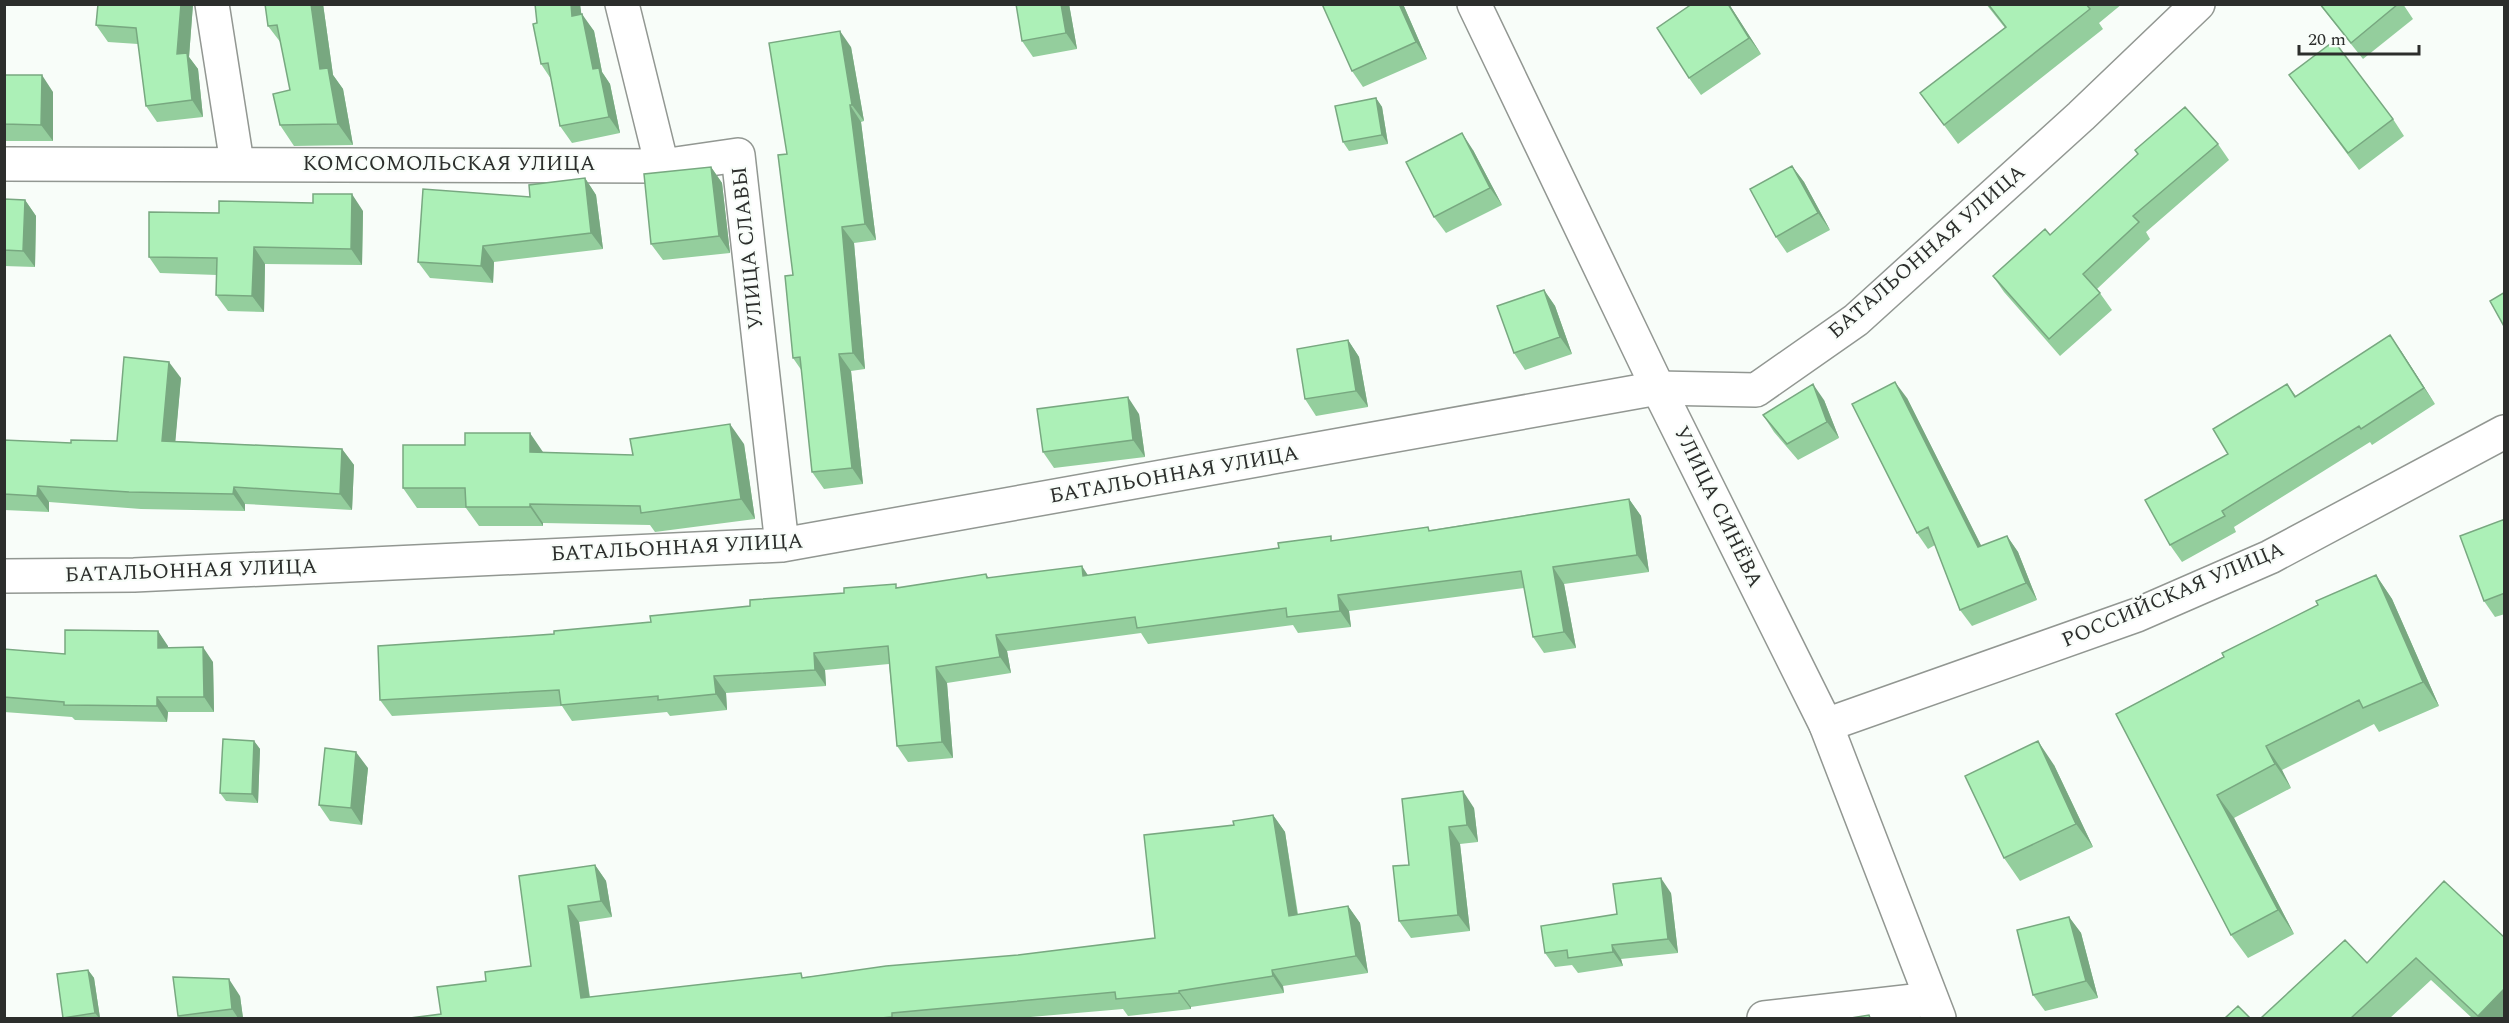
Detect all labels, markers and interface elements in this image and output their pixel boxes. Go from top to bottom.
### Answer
scale bar [2299,18,2419,56]
text: 20 m [2308,26,2346,53]
street label: КОМСОМОЛЬСКАЯ УЛИЦА [303,148,596,180]
street label: БАТАЛЬОННАЯ УЛИЦА [1821,157,2033,347]
street label: УЛИЦА СЛАВЫ [724,165,772,331]
street label: УЛИЦА СИНЁВА [1665,421,1771,594]
street label: БАТАЛЬОННАЯ УЛИЦА [1047,437,1301,513]
street label: БАТАЛЬОННАЯ УЛИЦА [550,525,804,571]
street label: РОССИЙСКАЯ УЛИЦА [2057,533,2290,656]
street label: БАТАЛЬОННАЯ УЛИЦА [64,551,318,591]

